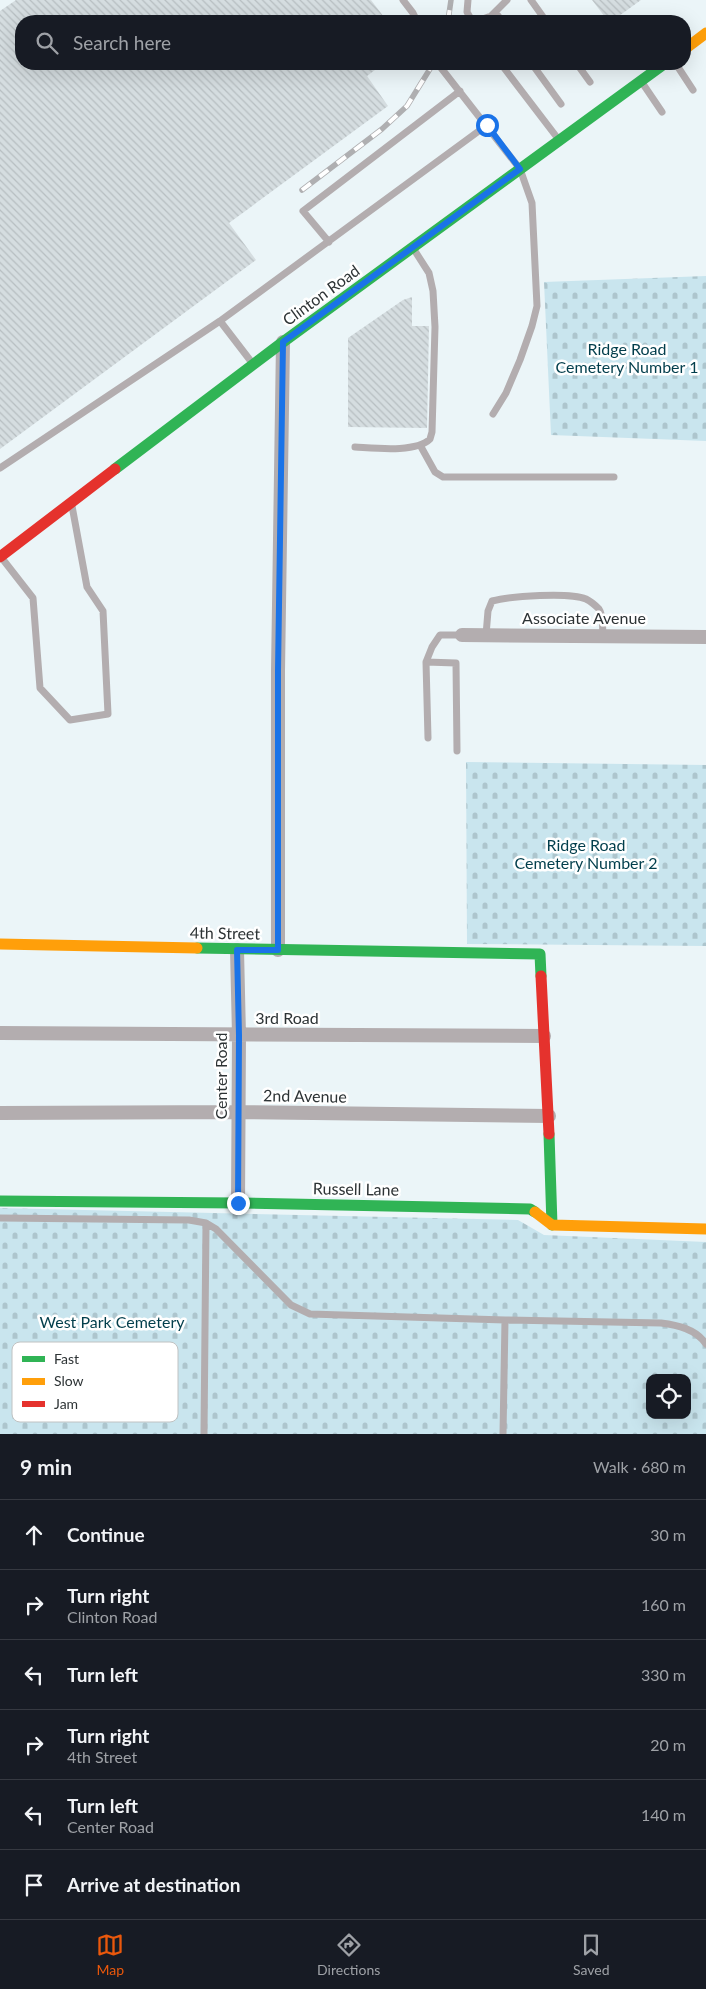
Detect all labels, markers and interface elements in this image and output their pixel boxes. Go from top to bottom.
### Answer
search box [15,15,691,70]
icon: search [33,29,61,57]
text: Search here [73,31,171,54]
route start [476,114,499,137]
street label: Clinton Road [279,260,363,329]
park label: Ridge Road Cemetery Number 1 [556,339,698,376]
street label: Associate Avenue [522,608,646,627]
park label: Ridge Road Cemetery Number 2 [515,835,657,872]
street label: 4th Street [190,922,261,943]
street label: 3rd Road [255,1008,319,1027]
street label: Center Road [211,1032,230,1120]
street label: 2nd Avenue [263,1085,347,1106]
street label: Russell Lane [313,1178,399,1199]
route end [227,1192,250,1215]
park label: West Park Cemetery [40,1312,185,1331]
legend [12,1342,178,1422]
text: Fast [54,1350,79,1367]
text: Slow [54,1372,84,1389]
map controls [646,1374,691,1419]
button: locate [646,1374,691,1419]
text: Jam [54,1395,78,1412]
text: 9 min [20,1454,72,1479]
text: Walk · 680 m [593,1457,686,1476]
icon: ahead [20,1521,48,1549]
text: Continue [67,1523,145,1546]
text: 30 m [650,1525,686,1544]
text: Turn right [67,1584,149,1607]
icon: right [20,1591,48,1619]
text: 160 m [641,1595,686,1614]
text: Clinton Road [67,1607,157,1626]
icon: left [20,1661,48,1689]
text: Turn left [67,1663,138,1686]
text: 330 m [641,1665,686,1684]
text: Turn right [67,1724,149,1747]
icon: right [20,1731,48,1759]
text: 20 m [650,1735,686,1754]
text: 4th Street [67,1747,137,1766]
text: Turn left [67,1794,138,1817]
icon: left [20,1801,48,1829]
text: 140 m [641,1805,686,1824]
text: Center Road [67,1817,154,1836]
icon: arrive [20,1871,48,1899]
text: Arrive at destination [67,1873,240,1896]
tab: Map [96,1931,124,1978]
tab: Directions [317,1931,380,1978]
tab: Saved [573,1931,610,1978]

